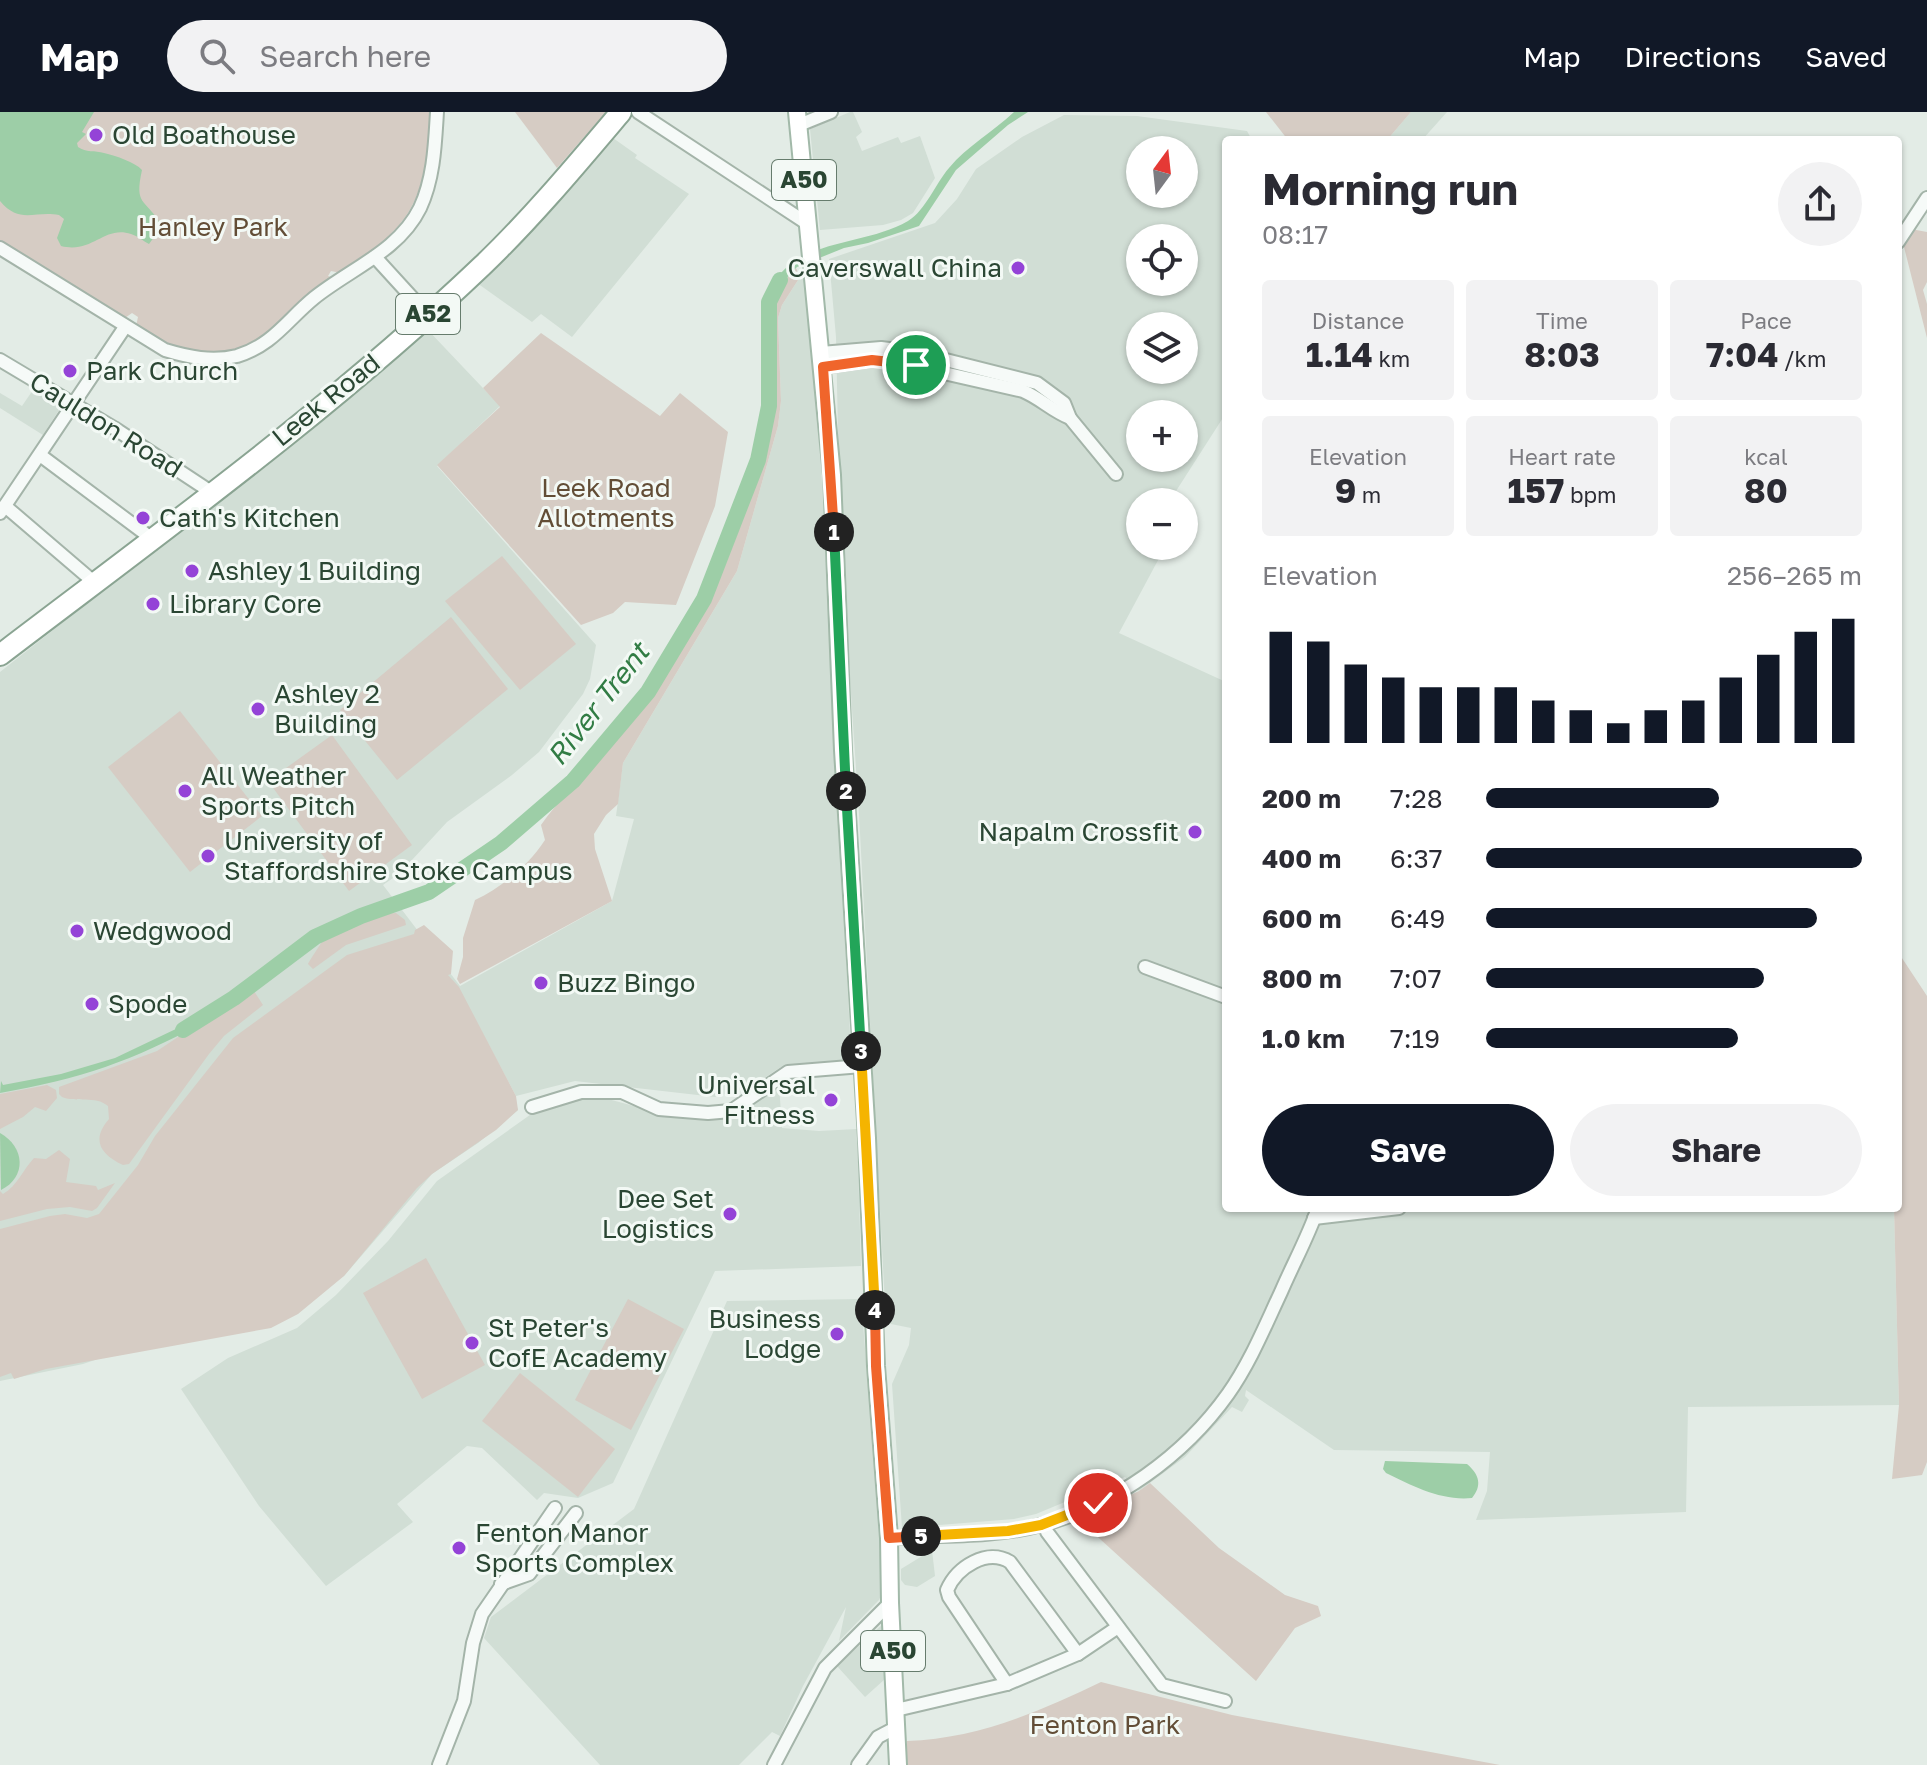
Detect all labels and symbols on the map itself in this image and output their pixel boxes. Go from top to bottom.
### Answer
place label: Old Boathouse [112,119,296,150]
marker: Old Boathouse [87,126,105,144]
north arrow [1126,136,1198,208]
road number: A50 [772,160,836,200]
park label: Hanley Park [138,211,289,242]
place label: Caverswall China [787,252,1002,283]
marker: Caverswall China [1009,259,1027,277]
road number: A52 [396,294,460,334]
pin [882,331,950,399]
street label: Leek Road [266,347,386,452]
place label: Park Church [86,355,238,386]
marker: Park Church [61,362,79,380]
street label: Cauldon Road [24,365,188,484]
park label: Leek Road Allotments [537,472,675,533]
place label: Cath's Kitchen [159,502,340,533]
marker: Cath's Kitchen [134,509,152,527]
pin: 1 [814,512,854,552]
place label: Ashley 1 Building [208,555,421,586]
marker: Ashley 1 Building [183,562,201,580]
place label: Library Core [169,588,322,619]
marker: Library Core [144,595,162,613]
water label: River Trent [540,634,657,771]
place label: Ashley 2 Building [274,678,380,739]
marker: Ashley 2 Building [249,700,267,718]
place label: All Weather Sports Pitch [201,760,355,821]
pin: 2 [826,771,866,811]
marker: All Weather Sports Pitch [176,782,194,800]
place label: Napalm Crossfit [978,816,1179,847]
marker: Napalm Crossfit [1186,823,1204,841]
place label: University of Staffordshire Stoke Campus [224,825,573,886]
marker: University of Staffordshire Stoke Campus [199,847,217,865]
place label: Wedgwood [93,915,232,946]
marker: Wedgwood [68,922,86,940]
place label: Buzz Bingo [557,967,695,998]
marker: Buzz Bingo [532,974,550,992]
place label: Spode [108,988,187,1019]
marker: Spode [83,995,101,1013]
pin: 3 [841,1031,881,1071]
place label: Universal Fitness [697,1069,815,1130]
marker: Universal Fitness [822,1091,840,1109]
place label: Dee Set Logistics [602,1183,714,1244]
marker: Dee Set Logistics [721,1205,739,1223]
pin: 4 [855,1290,895,1330]
place label: Business Lodge [708,1303,821,1364]
place label: St Peter's CofE Academy [488,1312,667,1373]
marker: Business Lodge [828,1325,846,1343]
marker: St Peter's CofE Academy [463,1334,481,1352]
pin [1064,1469,1132,1537]
pin: 5 [901,1516,941,1556]
place label: Fenton Manor Sports Complex [475,1517,674,1578]
marker: Fenton Manor Sports Complex [450,1539,468,1557]
road number: A50 [861,1631,925,1671]
park label: Fenton Park [1030,1709,1181,1740]

